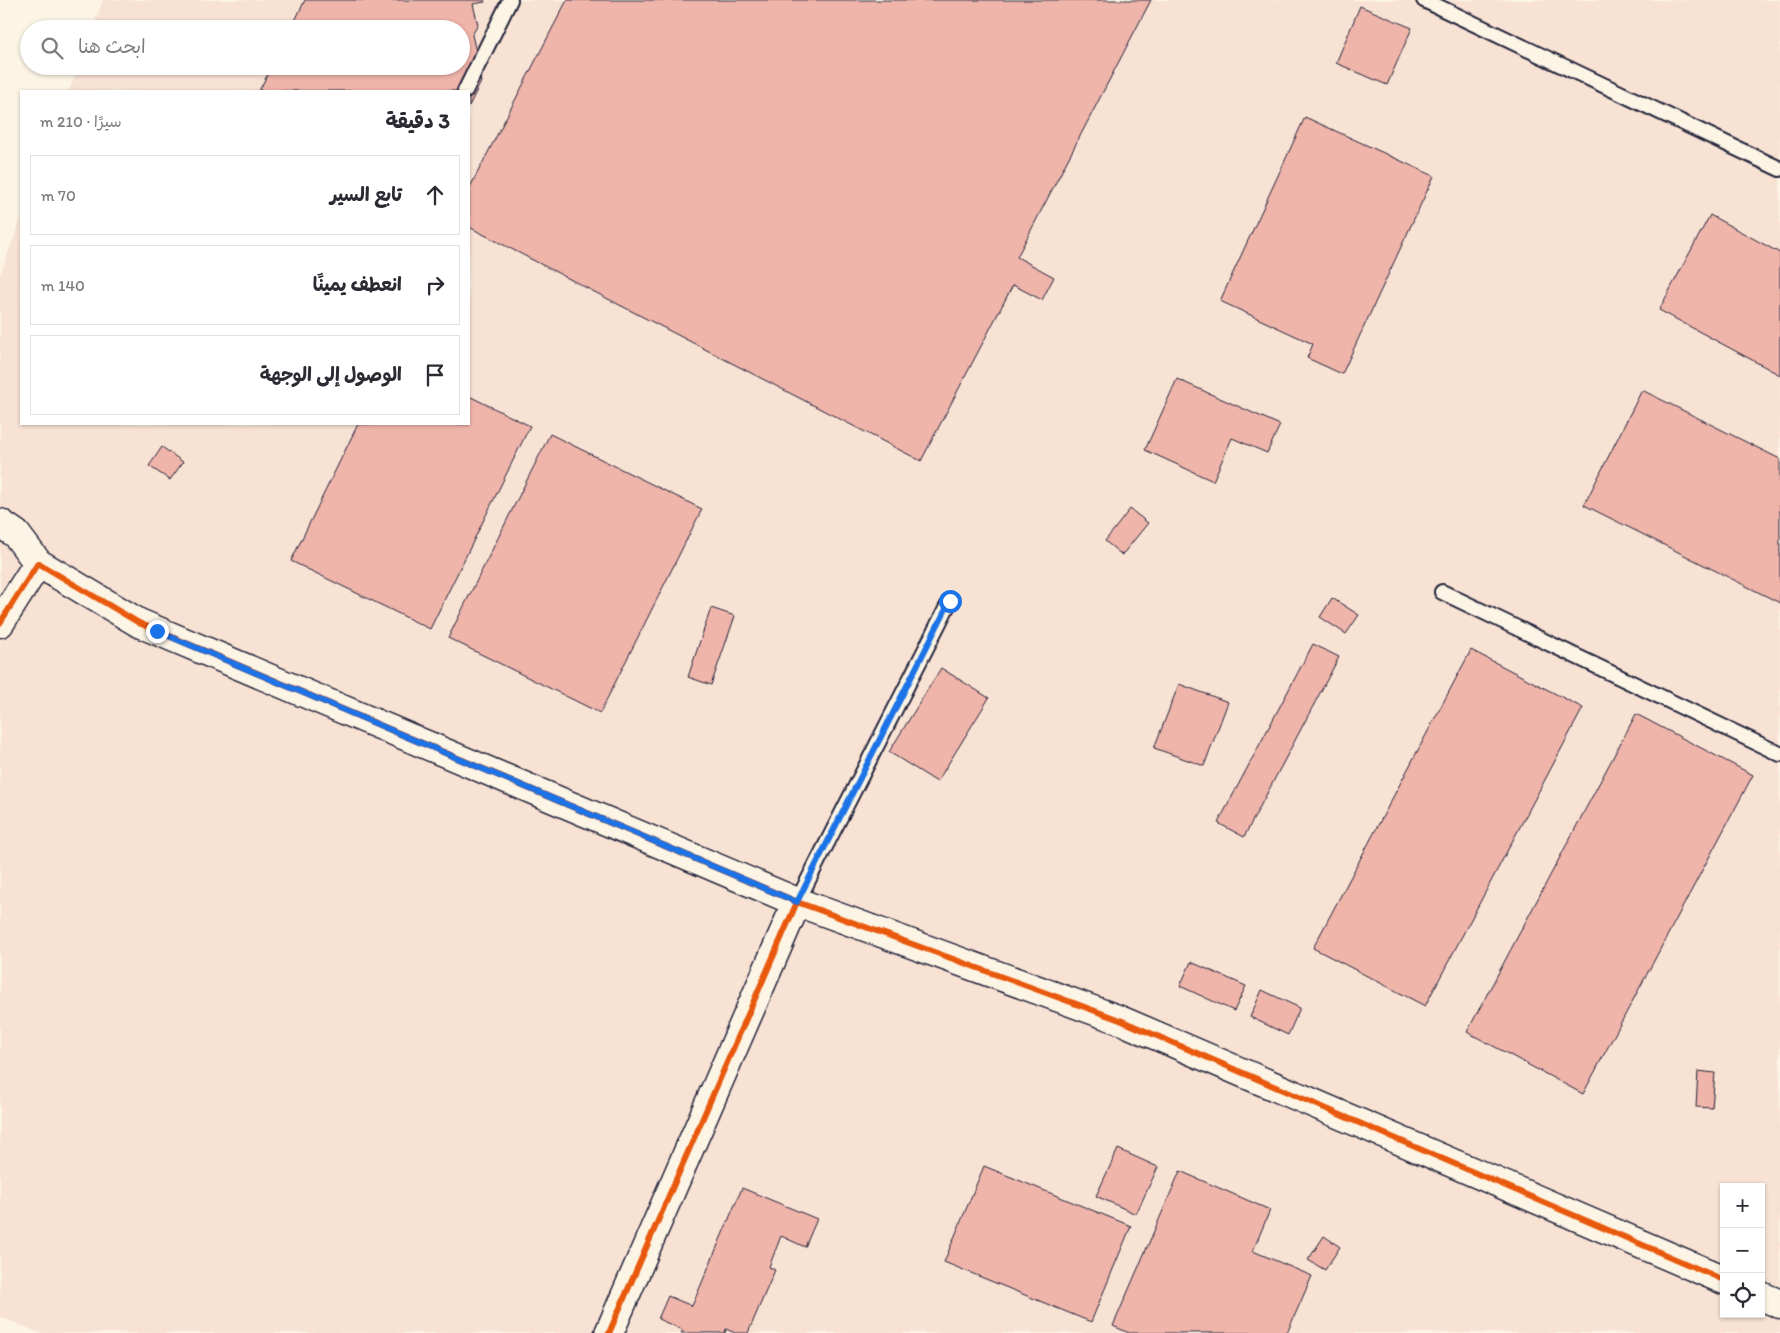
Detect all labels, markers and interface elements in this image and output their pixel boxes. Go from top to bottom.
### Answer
search box [20,20,470,75]
icon: search [38,34,66,62]
text: ابحث هنا [78,35,146,58]
text: 3 دقيقة [385,108,450,133]
text: سيرًا · 210 m [40,112,122,131]
icon: ahead [421,181,449,209]
text: تابع السير [330,183,402,206]
text: 70 m [41,186,76,205]
icon: right [421,271,449,299]
text: انعطف يمينًا [313,273,402,296]
text: 140 m [41,276,85,295]
icon: arrive [421,361,449,389]
text: الوصول إلى الوجهة [260,363,402,386]
route start [939,590,962,613]
route end [146,620,169,643]
map controls [1720,1183,1765,1318]
button: + [1720,1183,1765,1228]
button: − [1720,1228,1765,1273]
button: locate [1720,1273,1765,1318]

